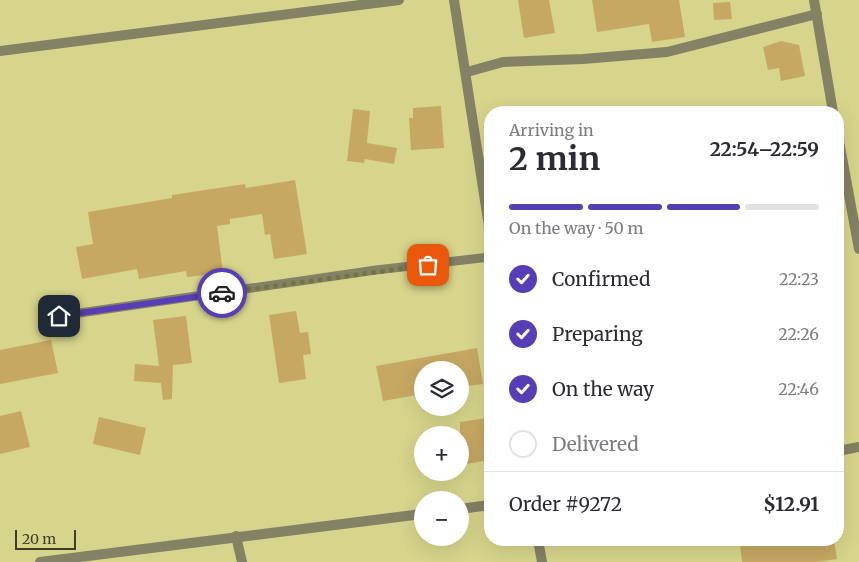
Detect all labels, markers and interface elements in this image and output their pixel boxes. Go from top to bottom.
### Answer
text: Arriving in [509,120,594,140]
text: 22:54–22:59 [710,137,819,161]
text: 2 min [509,139,600,179]
text: On the way · 50 m [509,218,644,238]
pin [407,244,449,286]
icon: bag [414,251,442,279]
icon: check [509,265,537,293]
text: Confirmed [552,267,650,291]
courier [197,268,247,318]
text: 22:23 [779,269,819,289]
icon: car [208,279,236,307]
pin [38,295,80,337]
icon: home [45,302,73,330]
icon: check [509,320,537,348]
text: Preparing [552,322,643,346]
text: 22:26 [778,324,819,344]
map controls [414,361,469,546]
button: layers [414,361,469,416]
icon: check [509,375,537,403]
text: On the way [552,377,654,401]
text: 22:46 [778,379,819,399]
button: + [414,426,469,481]
text: Delivered [552,432,639,456]
button: − [414,491,469,546]
text: Order #9272 [509,492,622,516]
text: $12.91 [763,492,819,516]
scale bar [15,527,76,550]
text: 20 m [22,530,56,548]

